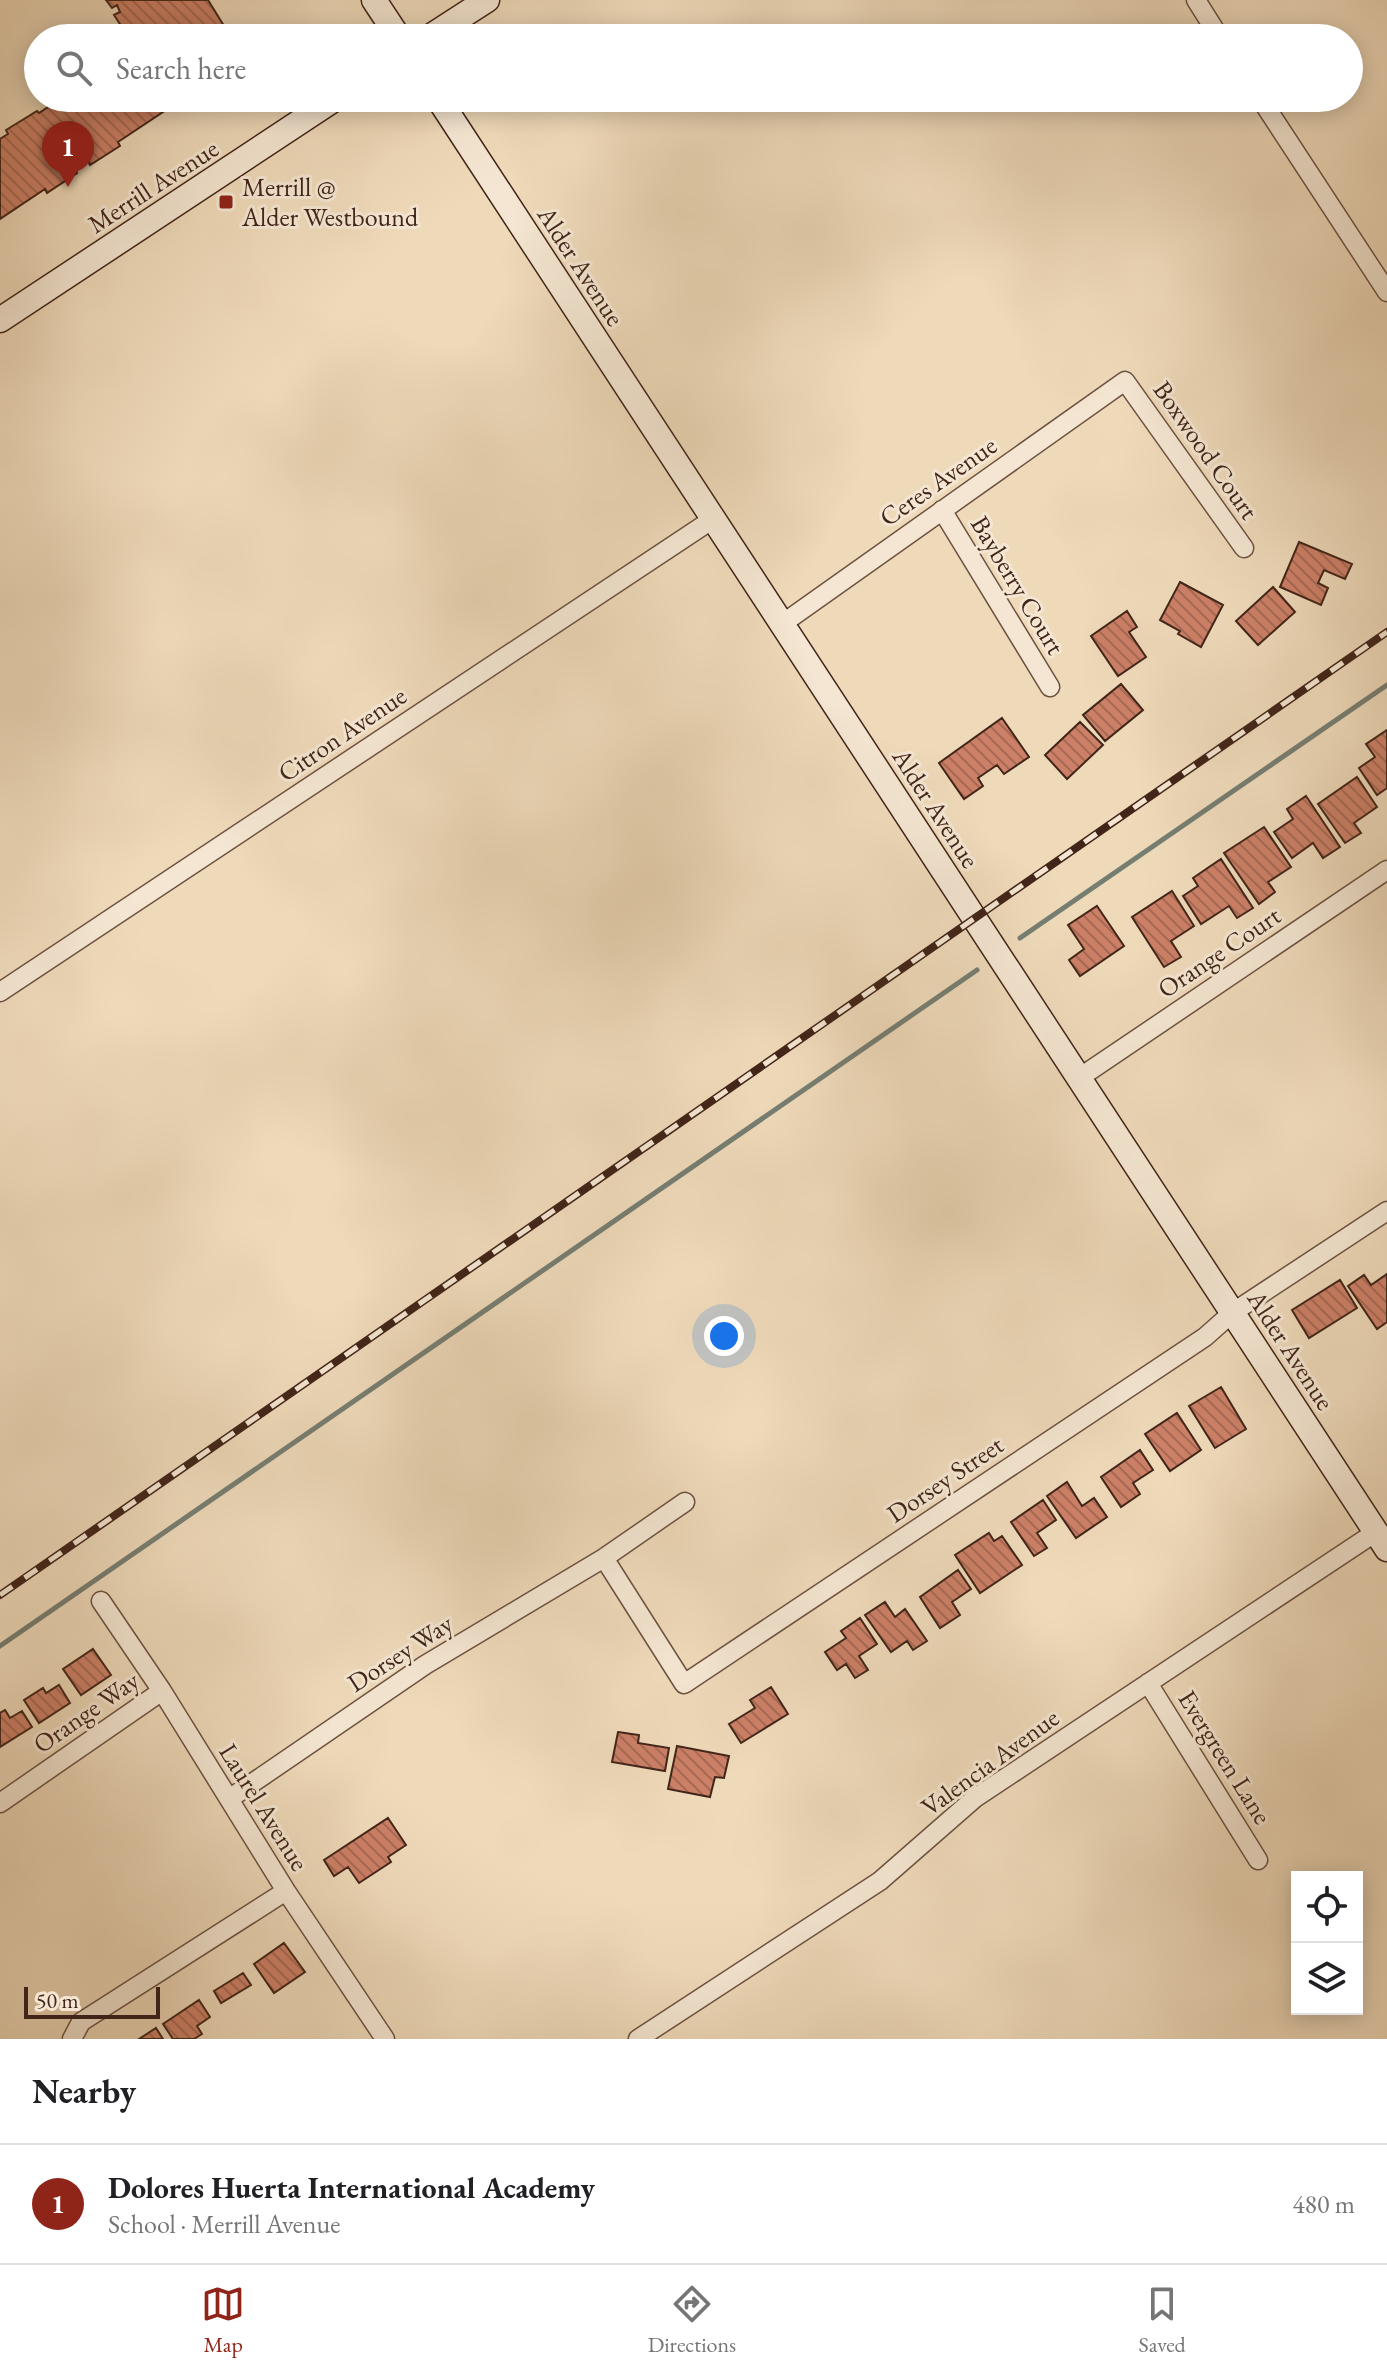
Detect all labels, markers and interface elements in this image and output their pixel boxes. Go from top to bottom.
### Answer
search box [24,24,1363,112]
icon: search [52,46,96,90]
text: Search here [116,49,246,88]
pin: 1 [42,121,94,187]
street label: Merrill Avenue [81,131,225,241]
place label: Merrill @ Alder Westbound [241,170,419,234]
marker: Merrill @ Alder Westbound [217,193,235,211]
street label: Alder Avenue [529,199,632,332]
street label: Boxwood Court [1146,374,1266,526]
street label: Ceres Avenue [873,428,1003,534]
street label: Bayberry Court [963,509,1073,661]
street label: Citron Avenue [271,678,413,790]
street label: Alder Avenue [884,741,987,874]
street label: Orange Court [1151,898,1287,1006]
street label: Alder Avenue [1239,1283,1342,1416]
your location [704,1316,744,1356]
street label: Dorsey Street [880,1428,1010,1530]
street label: Dorsey Way [341,1606,460,1700]
street label: Orange Way [26,1663,146,1761]
street label: Evergreen Lane [1170,1684,1280,1830]
street label: Valencia Avenue [914,1700,1066,1824]
street label: Laurel Avenue [211,1737,317,1877]
map controls [1291,1871,1363,2015]
button: locate [1291,1871,1363,1943]
button: layers [1291,1943,1363,2015]
scale bar [24,1983,160,2019]
text: 50 m [36,1986,79,2015]
text: Nearby [32,2069,136,2113]
text: Dolores Huerta International Academy [108,2168,595,2207]
text: 1 [51,2187,65,2221]
text: 480 m [1292,2187,1355,2221]
text: School · Merrill Avenue [108,2207,340,2241]
tab: Map [201,2282,245,2359]
tab: Directions [648,2282,736,2359]
tab: Saved [1139,2282,1186,2359]

